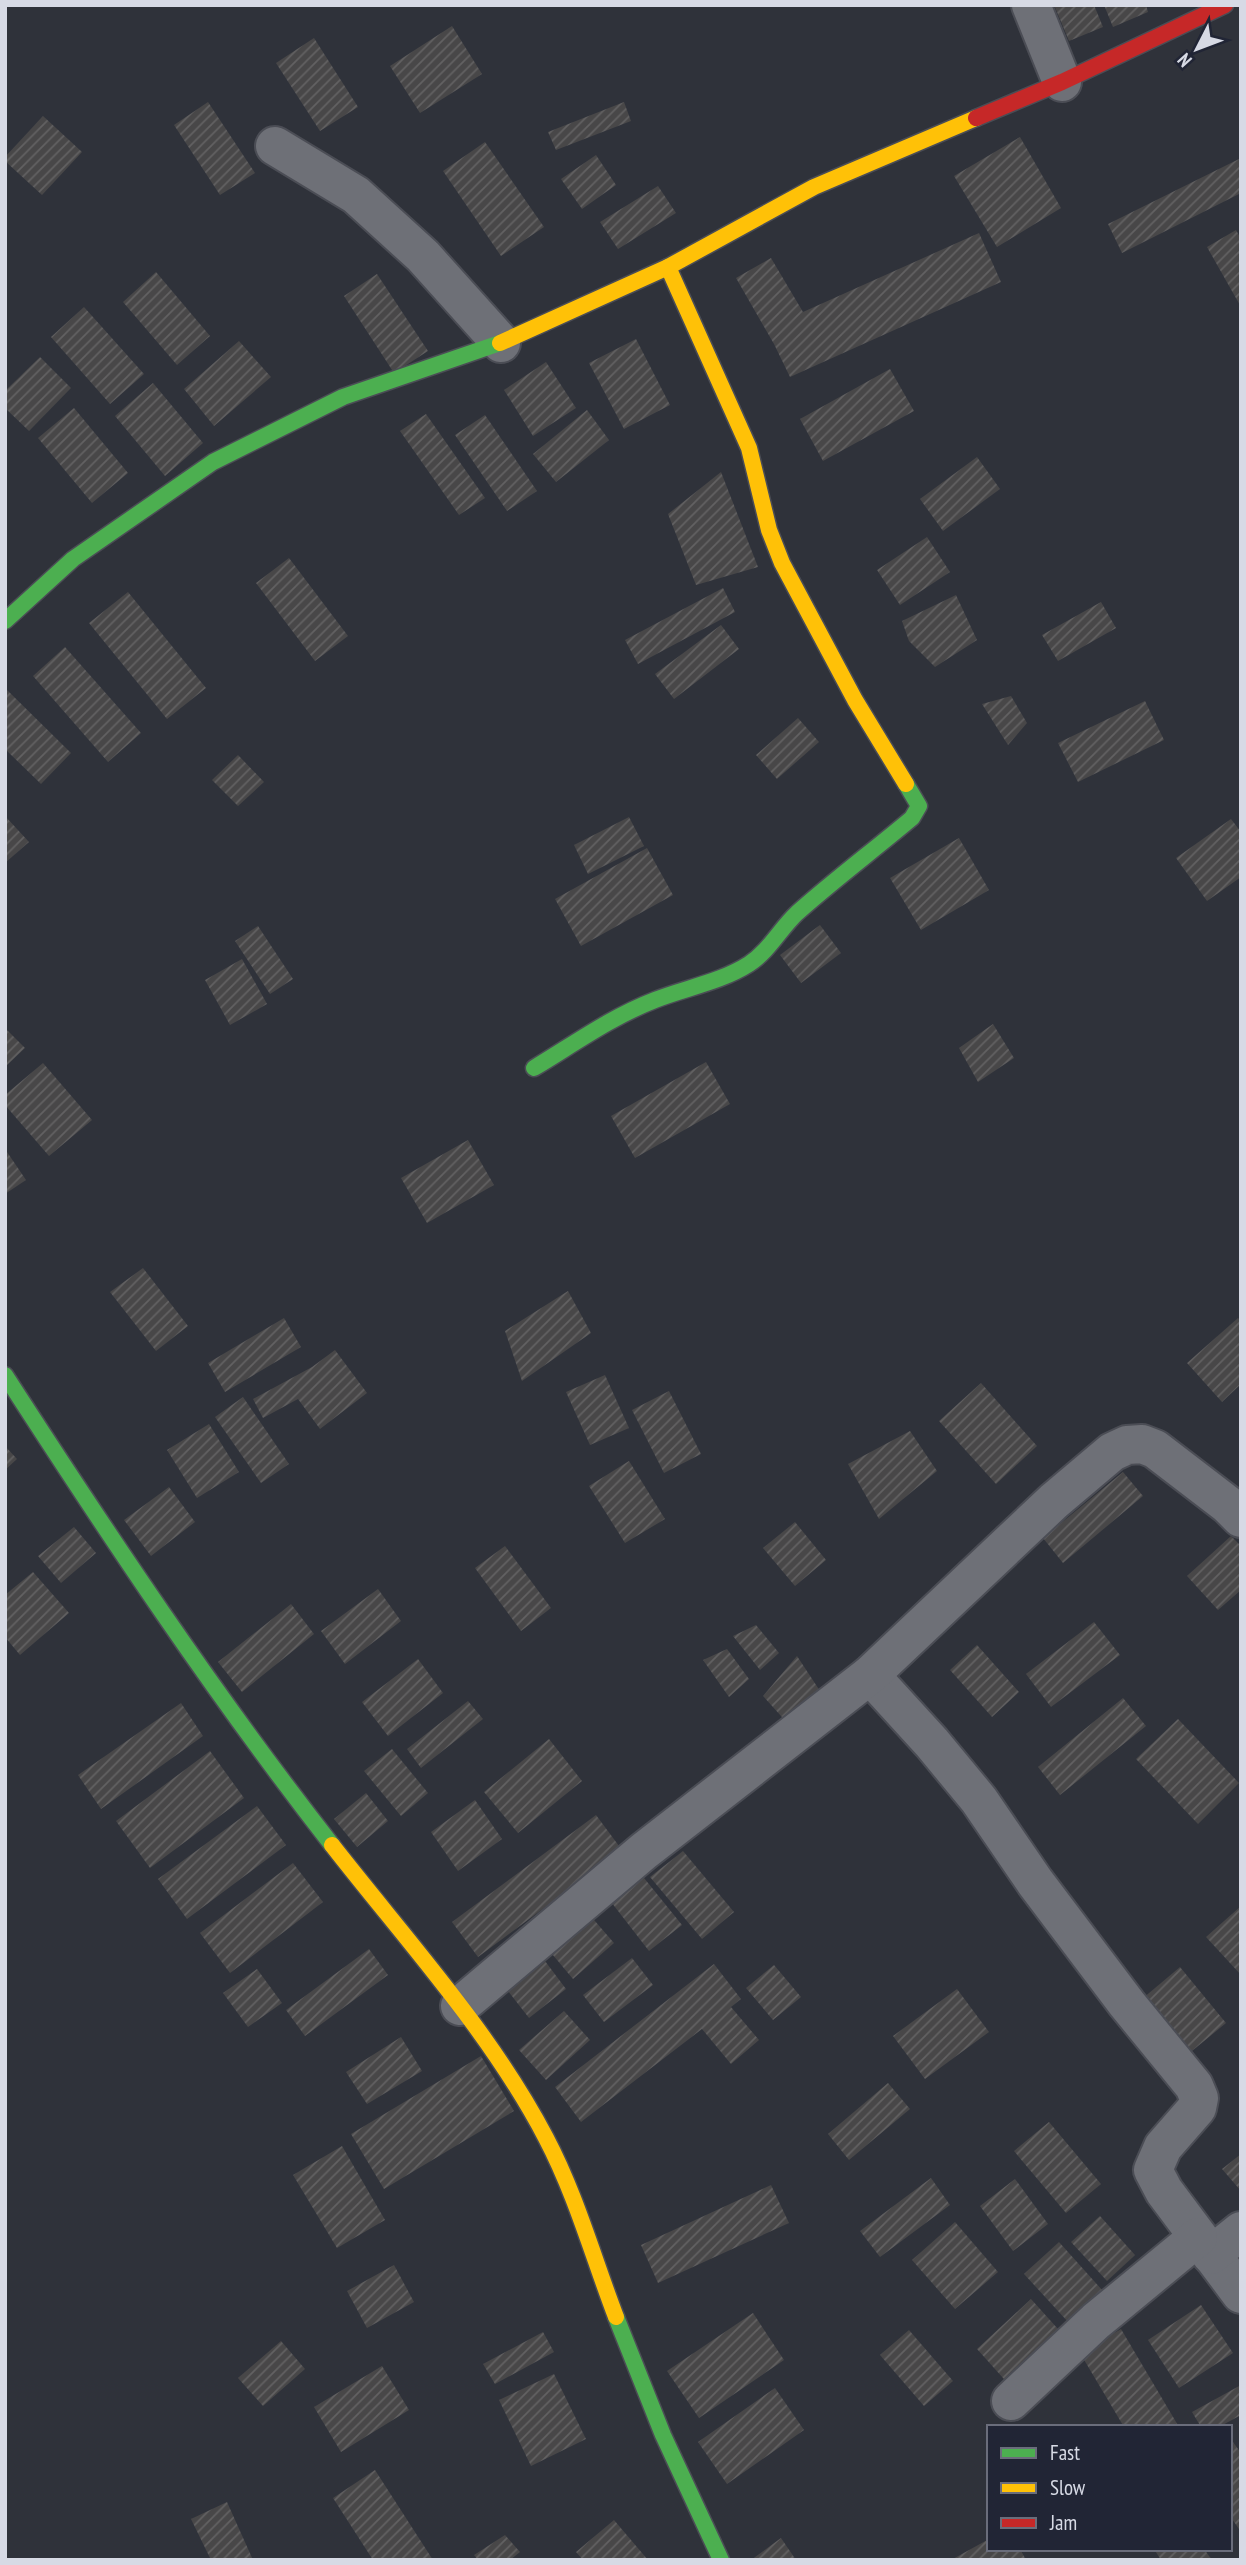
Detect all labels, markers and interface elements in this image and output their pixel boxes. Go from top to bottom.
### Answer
north arrow [1162,14,1232,84]
text: N [1172,49,1197,72]
legend [987,2425,1232,2551]
text: Fast [1050,2439,1080,2466]
text: Slow [1050,2474,1086,2501]
text: Jam [1049,2509,1077,2536]

